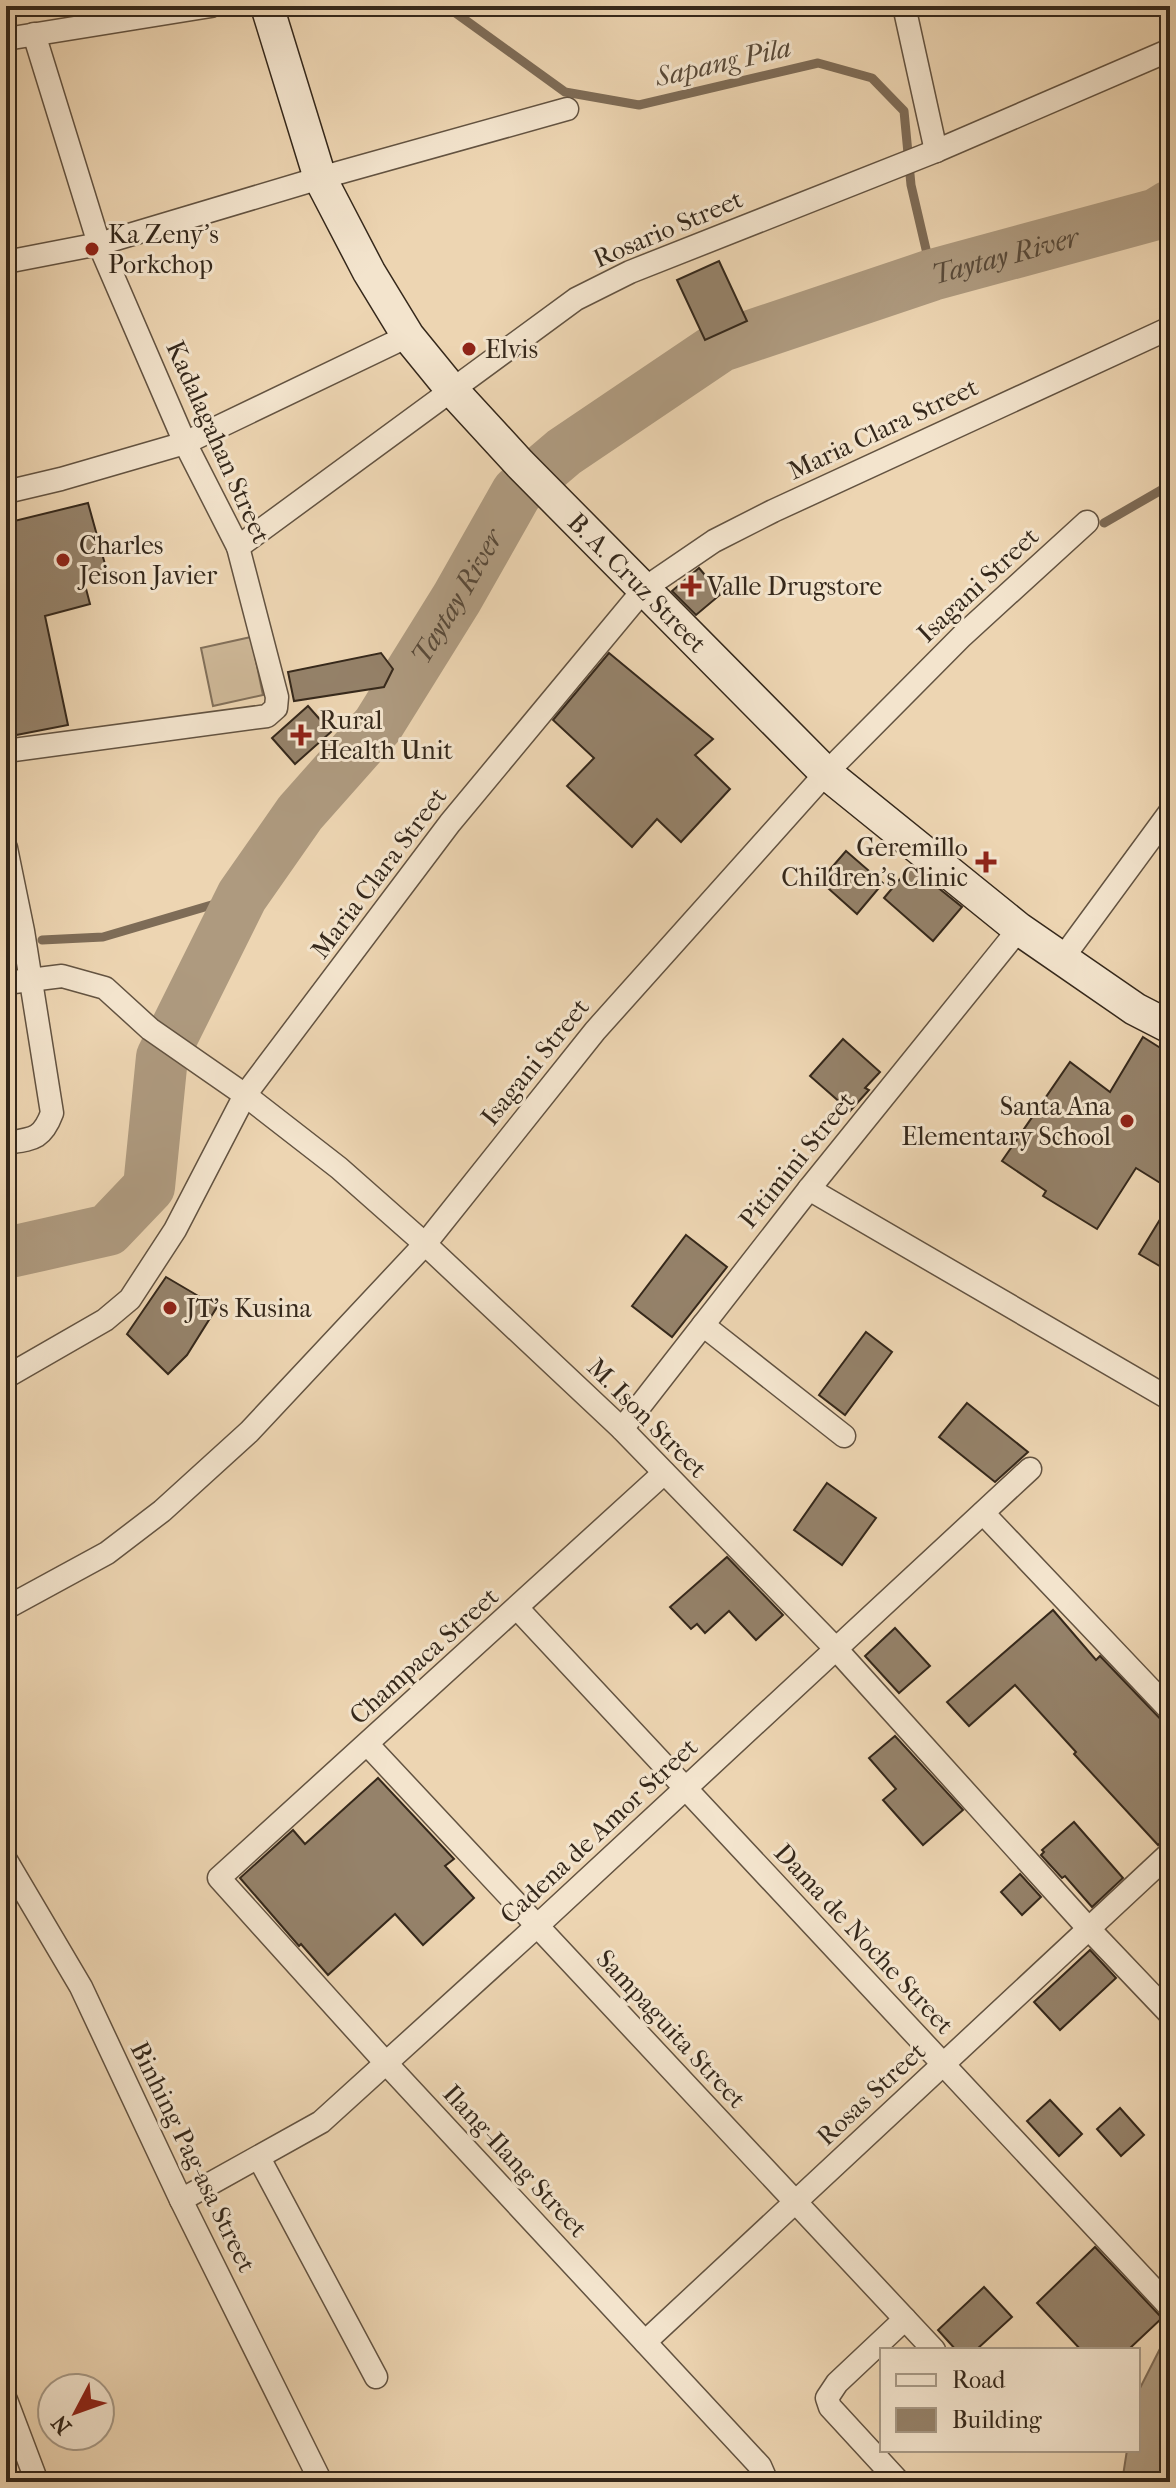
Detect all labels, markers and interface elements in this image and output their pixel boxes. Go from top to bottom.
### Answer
water label: Sapang Pila [651,30,794,94]
street label: Rosario Street [589,183,748,274]
place label: Ka Zeny's Porkchop [108,219,219,280]
water label: Taytay River [928,219,1085,291]
marker: Ka Zeny's Porkchop [83,240,101,258]
place label: Elvis [485,334,538,365]
street label: Kadalagahan Street [159,336,277,549]
marker: Elvis [460,340,478,358]
street label: Maria Clara Street [783,371,984,487]
street label: B. A. Cruz Street [562,506,714,659]
street label: Isagani Street [911,520,1046,649]
water label: Taytay River [404,521,510,670]
place label: Charles Jeison Javier [77,530,217,591]
marker: Charles Jeison Javier [54,551,72,569]
place label: Valle Drugstore [706,571,882,602]
marker: Valle Drugstore [682,577,700,595]
place label: Rural Health Unit [319,705,453,766]
marker: Rural Health Unit [290,724,312,746]
street label: Maria Clara Street [305,781,454,965]
place label: Geremillo Children's Clinic [781,832,968,893]
marker: Geremillo Children's Clinic [975,851,997,873]
street label: Isagani Street [474,992,596,1132]
street label: Pitimini Street [733,1085,862,1234]
place label: Santa Ana Elementary School [902,1091,1112,1152]
marker: Santa Ana Elementary School [1118,1112,1136,1130]
place label: JT's Kusina [184,1293,313,1324]
marker: JT's Kusina [161,1299,179,1317]
street label: M. Ison Street [581,1352,714,1485]
street label: Champaca Street [343,1581,505,1731]
street label: Cadena de Amor Street [494,1731,705,1930]
street label: Dama de Noche Street [768,1837,961,2041]
street label: Sampaguita Street [590,1943,753,2115]
street label: Rosas Street [810,2035,932,2152]
street label: Binhing Pag-asa Street [124,2037,263,2278]
street label: Ilang-Ilang Street [436,2078,594,2244]
legend [880,2348,1140,2452]
text: Road [952,2366,1006,2394]
north arrow [36,2372,116,2452]
text: Building [952,2406,1043,2434]
text: N [46,2409,77,2439]

